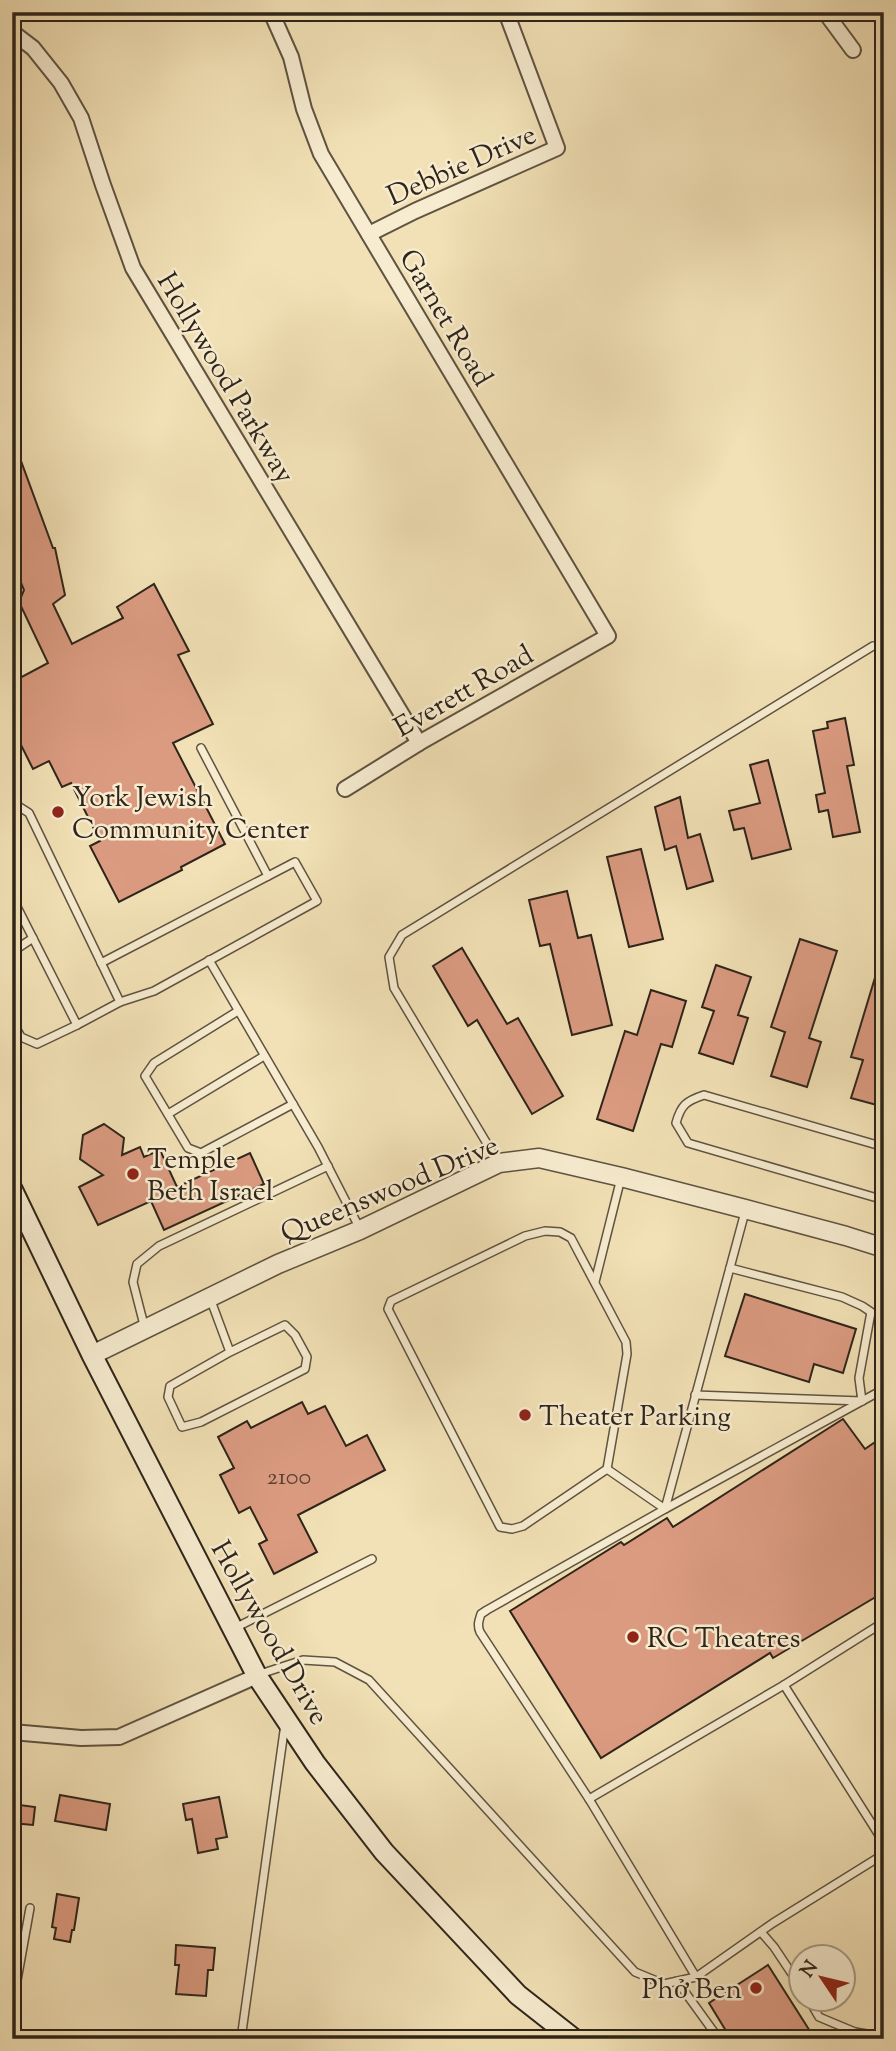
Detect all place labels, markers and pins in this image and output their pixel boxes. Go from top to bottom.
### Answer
place label: York Jewish Community Center [72,779,310,851]
marker: York Jewish Community Center [50,804,66,820]
place label: Temple Beth Israel [147,1141,274,1213]
marker: Temple Beth Israel [125,1166,141,1182]
place label: Theater Parking [539,1398,731,1438]
marker: Theater Parking [517,1407,533,1423]
place label: RC Theatres [647,1620,801,1660]
marker: RC Theatres [625,1629,641,1645]
place label: Phở Ben [642,1971,742,2011]
marker: Phở Ben [748,1980,764,1996]

